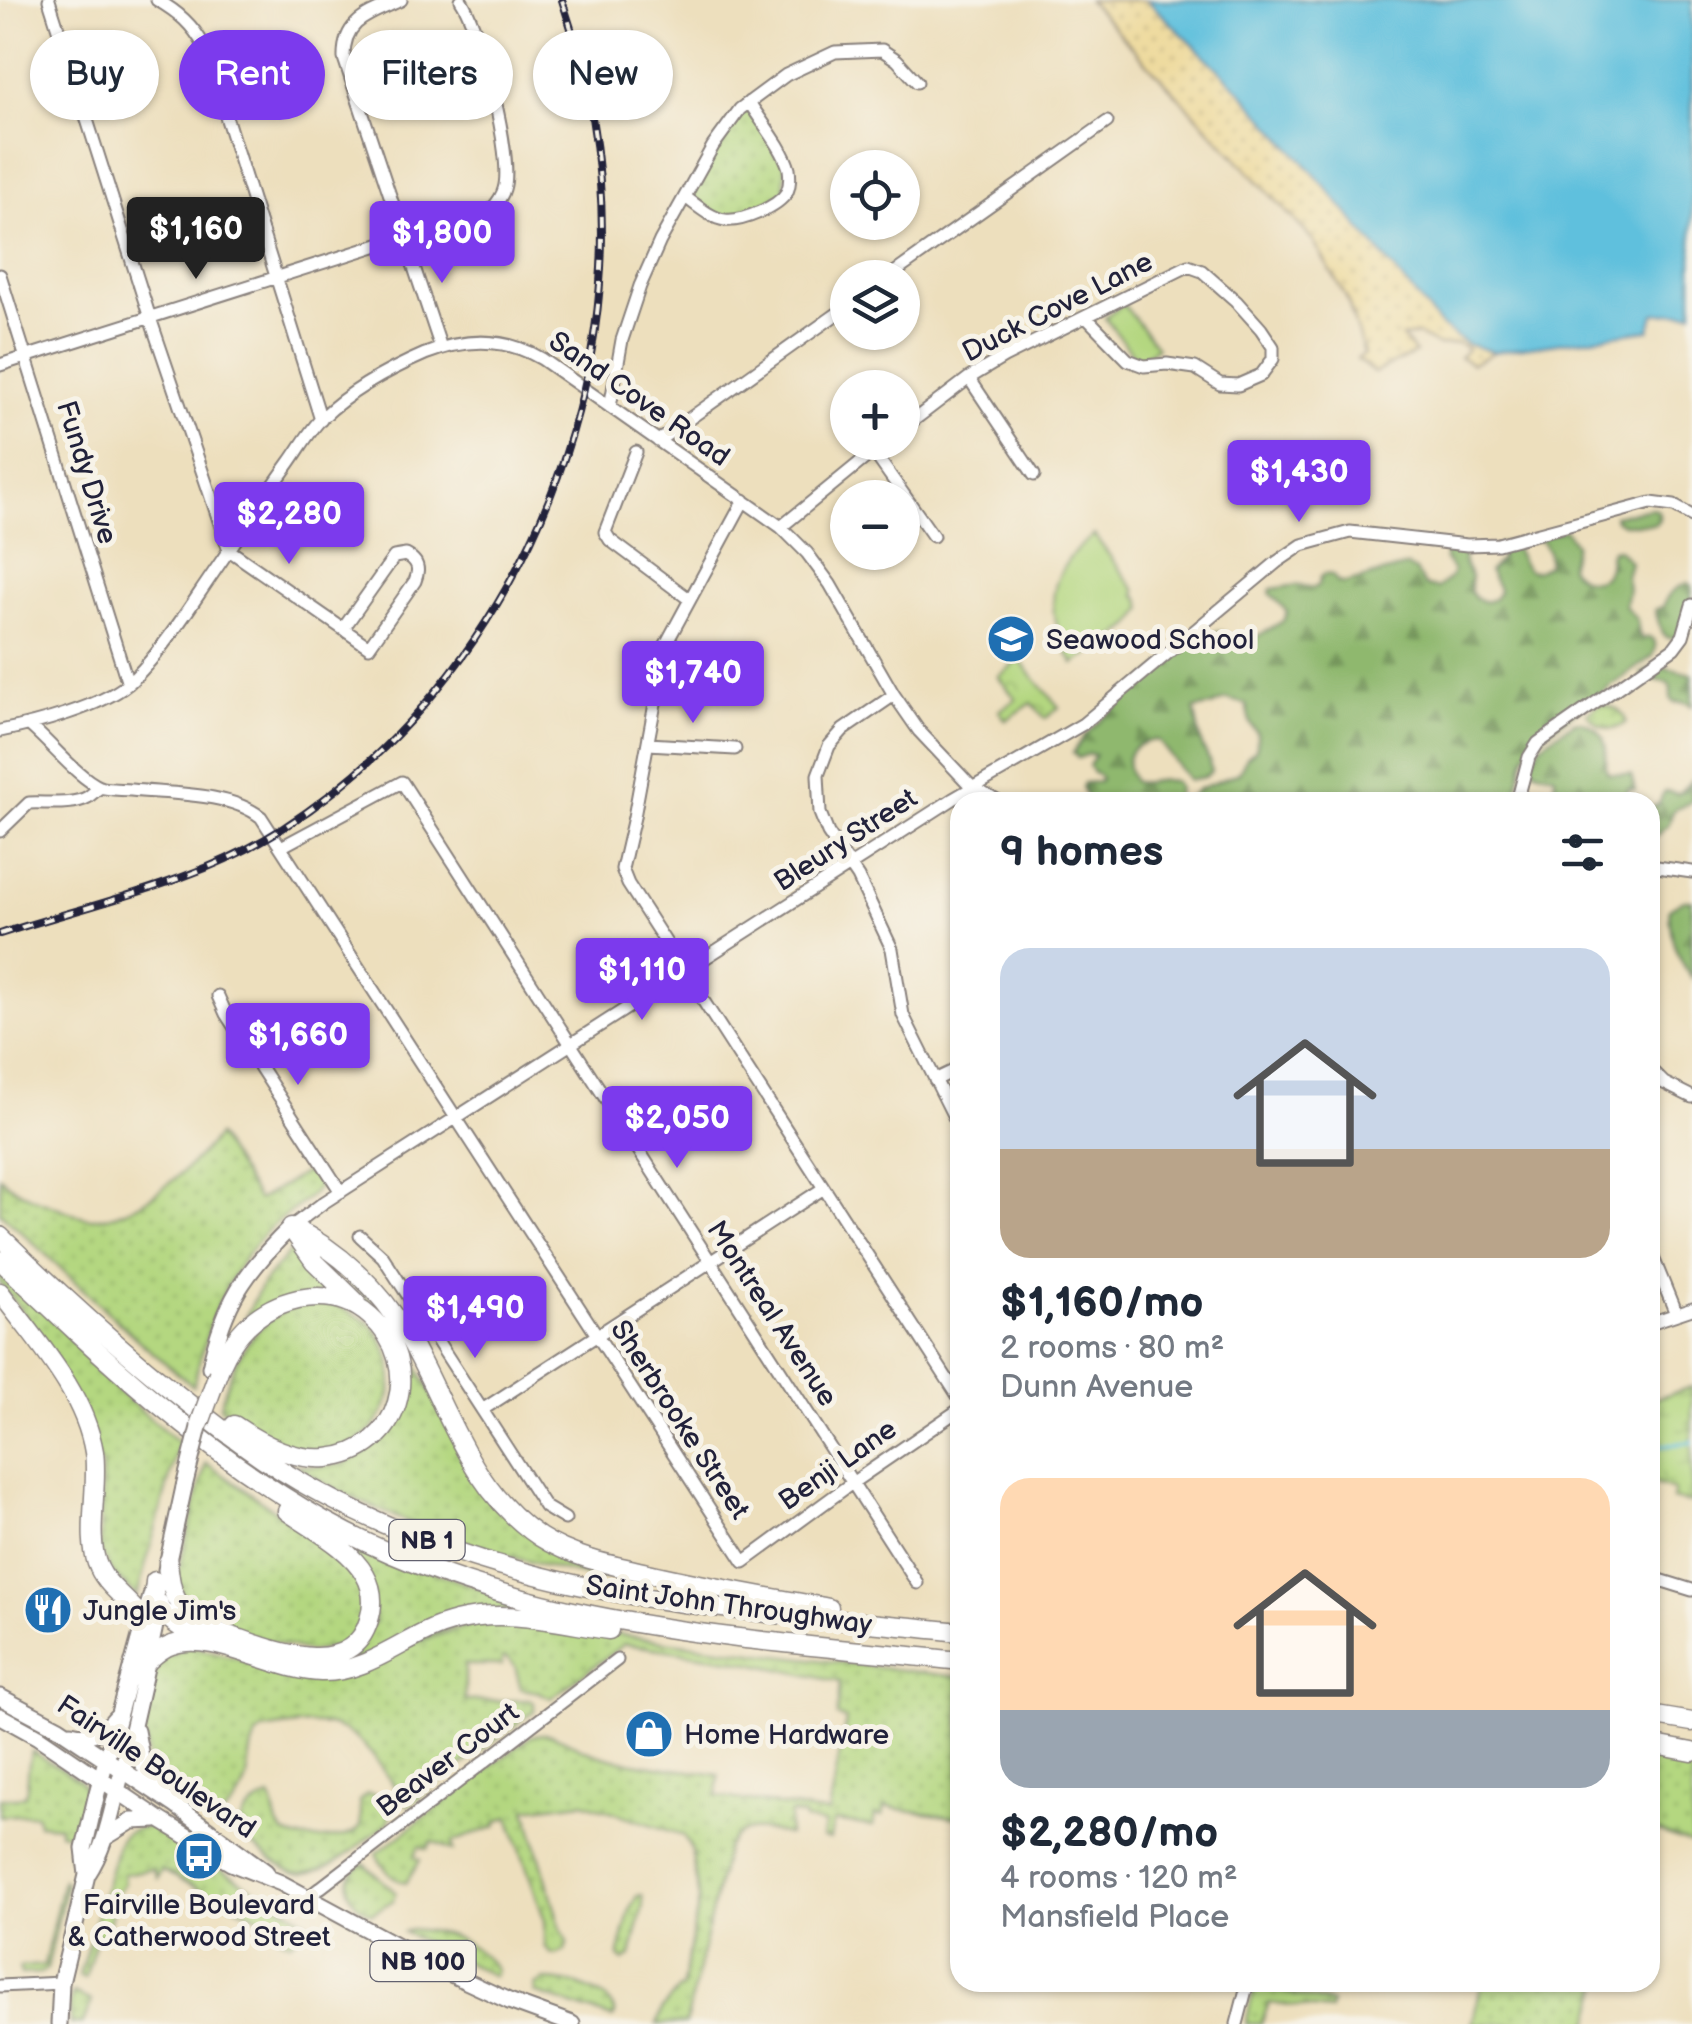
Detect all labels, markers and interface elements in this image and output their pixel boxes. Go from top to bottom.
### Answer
chip: Buy [30,30,159,120]
chip: Rent [179,30,325,120]
chip: Filters [345,30,513,120]
chip: New [533,30,673,120]
map controls [830,150,920,570]
button: locate [830,150,920,240]
pin: $1,160 [115,197,277,282]
pin: $1,800 [361,201,523,286]
text: $1,160 [149,210,243,249]
text: $1,800 [392,214,492,253]
street label: Duck Cove Lane [957,245,1158,369]
button: layers [830,260,920,350]
street label: Sand Cove Road [542,325,736,474]
button: + [830,370,920,460]
street label: Fundy Drive [49,397,124,548]
pin: $1,430 [1218,440,1380,525]
text: $1,430 [1249,453,1349,492]
button: − [830,480,920,570]
pin: $2,280 [208,482,370,567]
text: $2,280 [236,495,342,534]
school or university icon: Seawood School [985,613,1037,665]
place label: Seawood School [1046,624,1254,657]
pin: $1,740 [612,641,774,726]
text: $1,740 [644,654,742,693]
street label: Bleury Street [768,782,924,899]
icon: filters [1555,825,1610,880]
text: 9 homes [1000,827,1163,878]
pin: $1,110 [561,938,723,1023]
text: $1,110 [598,951,686,990]
pin: $1,660 [217,1003,379,1088]
icon: home [1215,1013,1395,1193]
text: $1,660 [248,1016,348,1055]
pin: $2,050 [596,1086,758,1171]
text: $2,050 [624,1099,730,1138]
street label: Montreal Avenue [700,1215,844,1413]
pin: $1,490 [394,1276,556,1361]
text: $1,160/mo [1000,1278,1203,1329]
text: $1,490 [425,1289,525,1328]
street label: Sherbrooke Street [603,1314,756,1526]
text: 2 rooms · 80 m² [1000,1329,1224,1368]
text: Dunn Avenue [1000,1368,1193,1407]
street label: Benji Lane [773,1413,903,1518]
road number: NB 1 [390,1520,464,1560]
icon: home [1215,1543,1395,1723]
street label: Saint John Throughway [584,1569,874,1642]
restaurant icon: Jungle Jim's [22,1584,74,1636]
place label: Jungle Jim's [83,1595,236,1628]
street label: Fairville Boulevard [51,1689,262,1846]
street label: Beaver Court [370,1696,526,1824]
shop icon: Home Hardware [623,1708,675,1760]
place label: Home Hardware [684,1719,889,1752]
text: $2,280/mo [1000,1808,1218,1859]
bus stop icon: Fairville Boulevard & Catherwood Street [173,1830,225,1882]
text: 4 rooms · 120 m² [1000,1859,1238,1898]
place label: Fairville Boulevard & Catherwood Street [67,1889,331,1954]
text: Mansfield Place [1000,1898,1229,1937]
road number: NB 100 [370,1941,476,1981]

